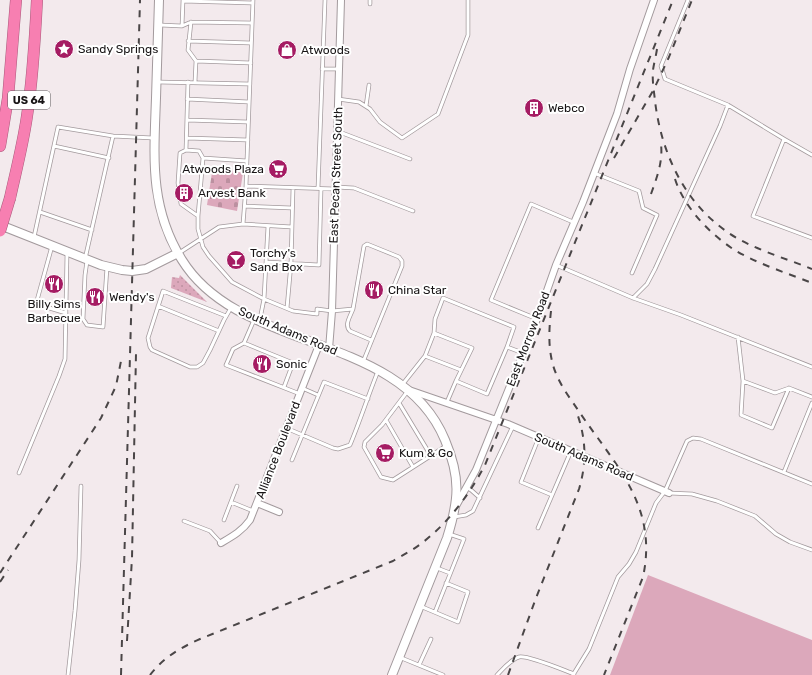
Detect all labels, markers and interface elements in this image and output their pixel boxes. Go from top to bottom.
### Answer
place icon: Sandy Springs [53,38,75,60]
shop icon: Atwoods [276,39,298,61]
place label: Sandy Springs [78,42,158,56]
place label: Atwoods [301,43,350,57]
road number: US 64 [8,91,50,109]
building icon: Webco [523,97,545,119]
place label: Webco [548,101,585,115]
street label: East Pecan Street South [327,106,345,244]
supermarket icon: Atwoods Plaza [267,158,289,180]
place label: Atwoods Plaza [182,162,264,176]
building icon: Arvest Bank [173,182,195,204]
place label: Arvest Bank [198,186,266,200]
place label: Torchy's Sand Box [250,246,303,274]
bar icon: Torchy's Sand Box [225,249,247,271]
restaurant icon: Billy Sims Barbecue [43,273,65,295]
restaurant icon: China Star [363,279,385,301]
place label: China Star [388,283,447,297]
restaurant icon: Wendy's [84,286,106,308]
place label: Wendy's [109,290,155,304]
street label: East Morrow Road [503,290,553,388]
place label: Billy Sims Barbecue [27,297,81,325]
street label: South Adams Road [236,304,340,358]
restaurant icon: Sonic [251,353,273,375]
place label: Sonic [276,357,308,371]
street label: Alliance Boulevard [253,399,303,501]
street label: South Adams Road [532,430,636,484]
supermarket icon: Kum & Go [374,442,396,464]
place label: Kum & Go [399,446,453,460]

